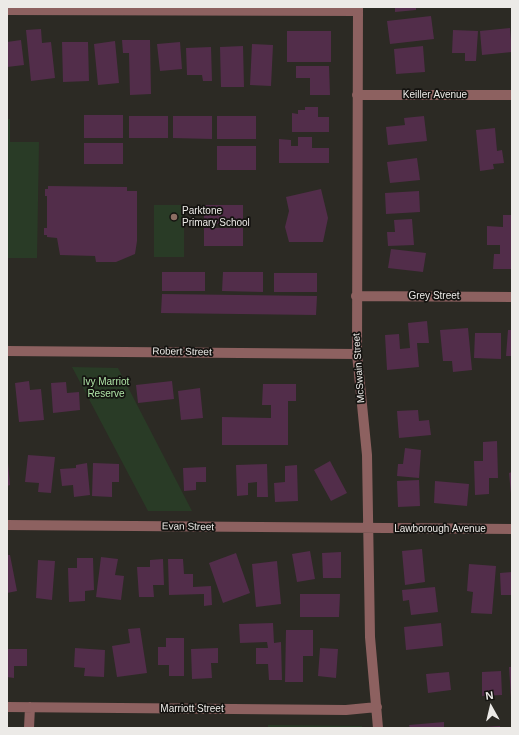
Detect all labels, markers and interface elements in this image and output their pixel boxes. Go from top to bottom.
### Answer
street label: Keiller Avenue [403,89,467,101]
place label: Parktone Primary School [182,205,250,228]
marker: Parktone Primary School [169,212,179,222]
street label: Grey Street [408,290,460,302]
street label: McSwain Street [351,333,367,403]
street label: Robert Street [152,345,212,359]
park label: Ivy Marriot Reserve [83,376,129,400]
street label: Evan Street [162,521,214,533]
street label: Lawborough Avenue [394,523,486,535]
north arrow [471,687,511,727]
text: N [485,689,494,702]
street label: Marriott Street [160,703,224,715]

